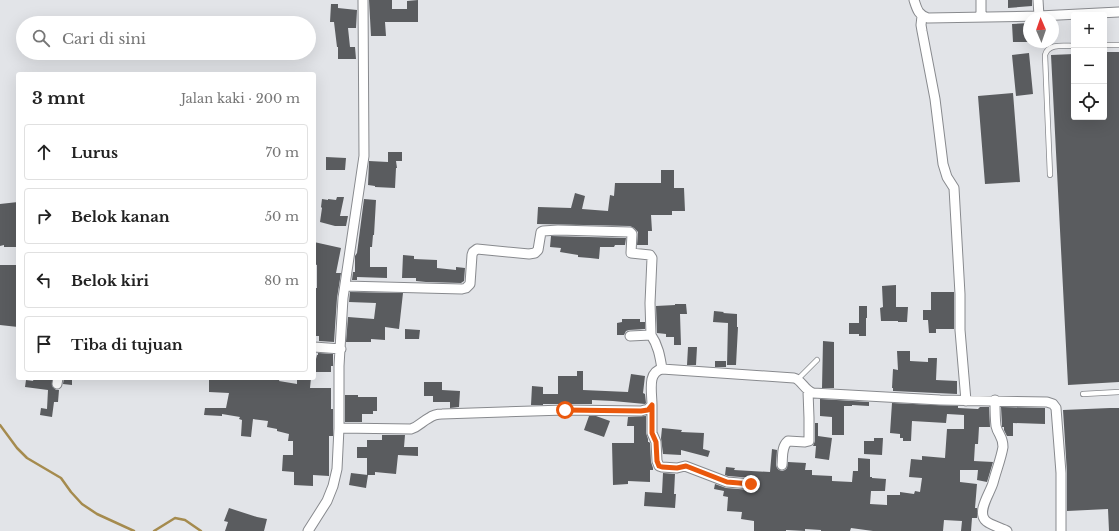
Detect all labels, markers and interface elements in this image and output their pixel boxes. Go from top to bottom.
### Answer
north arrow [1023,12,1059,48]
map controls [1071,12,1107,120]
button: + [1071,12,1107,48]
search box [16,16,316,60]
icon: search [30,27,52,49]
text: Cari di sini [62,29,146,48]
button: − [1071,48,1107,84]
button: locate [1071,84,1107,120]
text: 3 mnt [32,88,85,109]
text: Jalan kaki · 200 m [181,90,300,107]
icon: ahead [33,141,55,163]
text: Lurus [71,143,118,162]
text: 70 m [266,144,299,161]
icon: right [33,205,55,227]
text: Belok kanan [71,207,170,226]
text: 50 m [265,208,299,225]
icon: left [33,269,55,291]
text: Belok kiri [71,271,149,290]
text: 80 m [264,272,299,289]
icon: arrive [33,333,55,355]
text: Tiba di tujuan [71,335,183,354]
route start [556,401,574,419]
route end [742,475,760,493]

